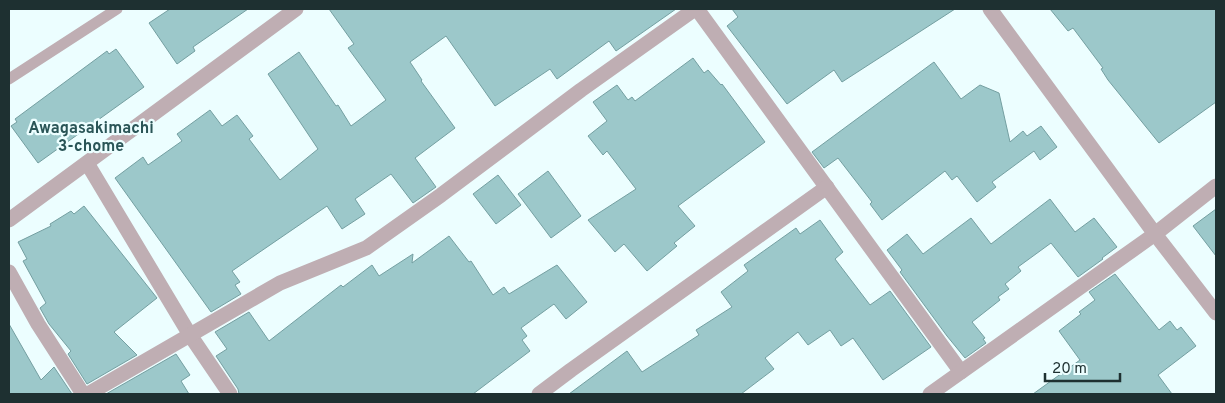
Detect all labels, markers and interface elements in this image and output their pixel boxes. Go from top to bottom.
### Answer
district label: Awagasakimachi 3-chome [28,119,154,157]
scale bar [1045,350,1120,382]
text: 20 m [1052,360,1087,379]

